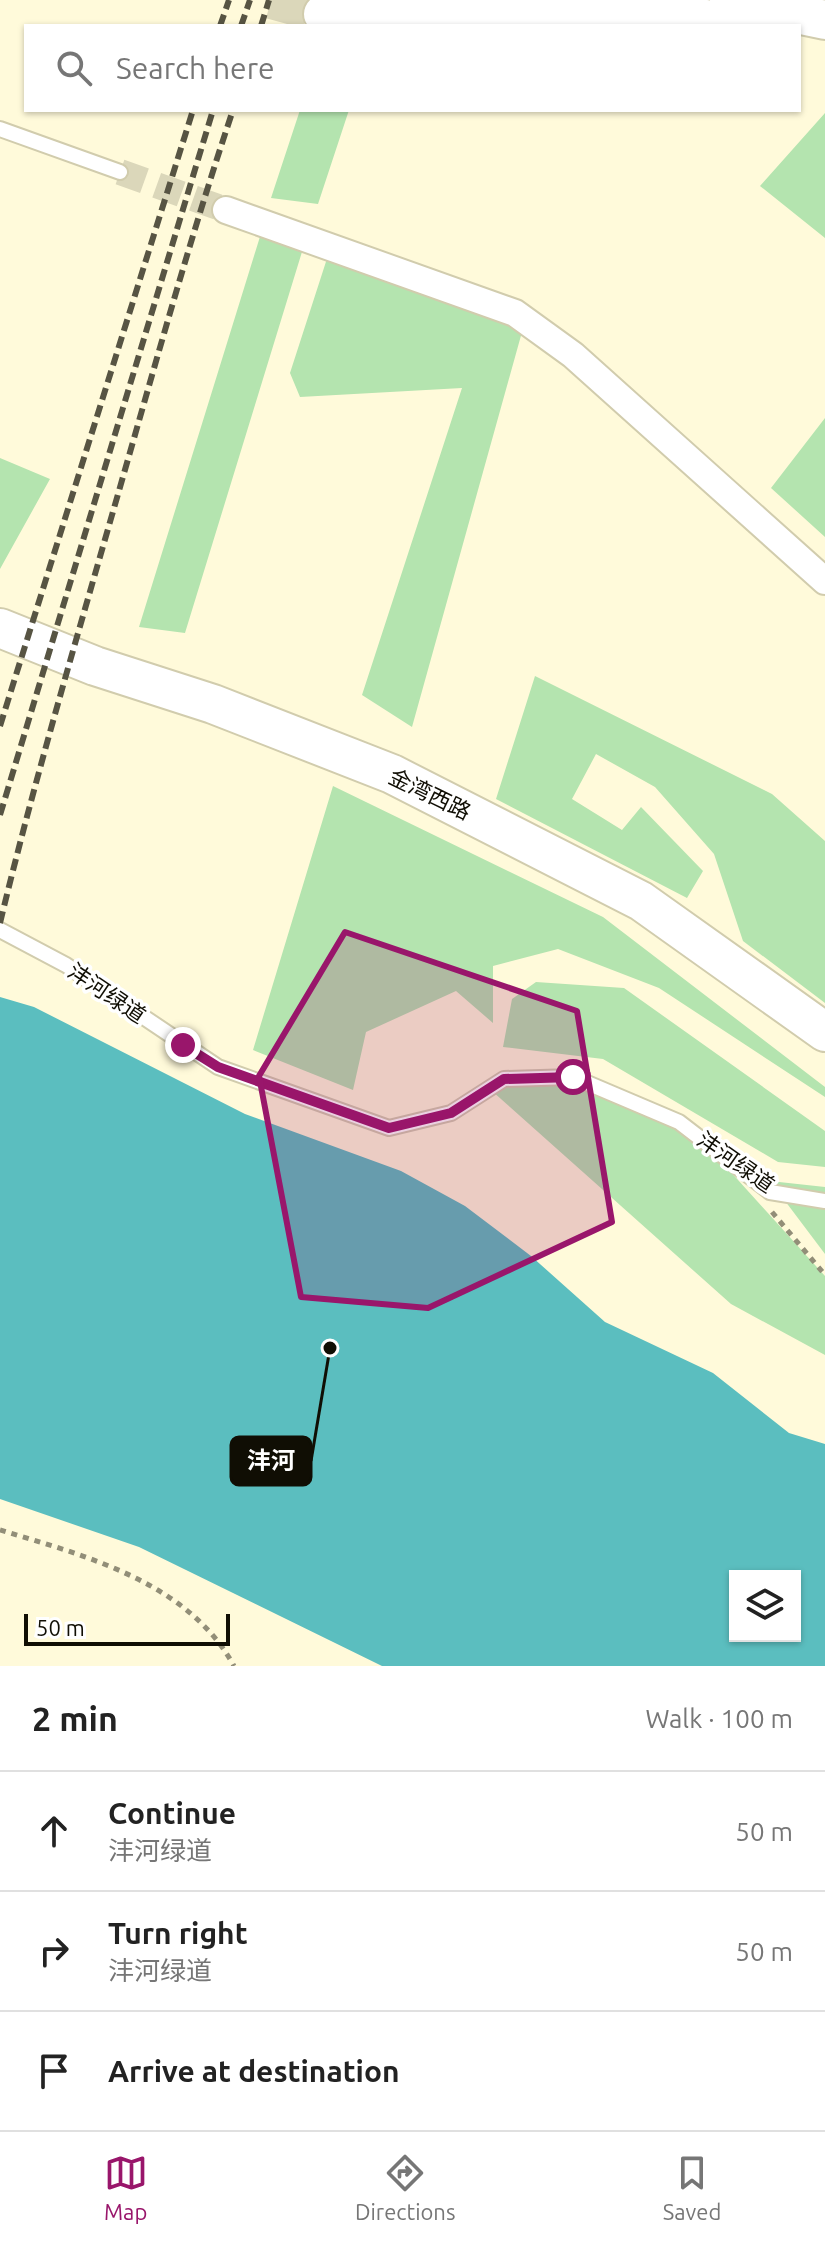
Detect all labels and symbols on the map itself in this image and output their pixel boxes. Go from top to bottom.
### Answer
street label: 金湾西路 [385,763,475,824]
street label: 沣河绿道 [64,958,151,1028]
route end [165,1027,201,1063]
route start [555,1059,591,1095]
street label: 沣河绿道 [693,1126,780,1197]
callout: 沣河 [231,1437,311,1485]
text: 沣河 [247,1447,295,1474]
scale bar [24,1610,230,1646]

